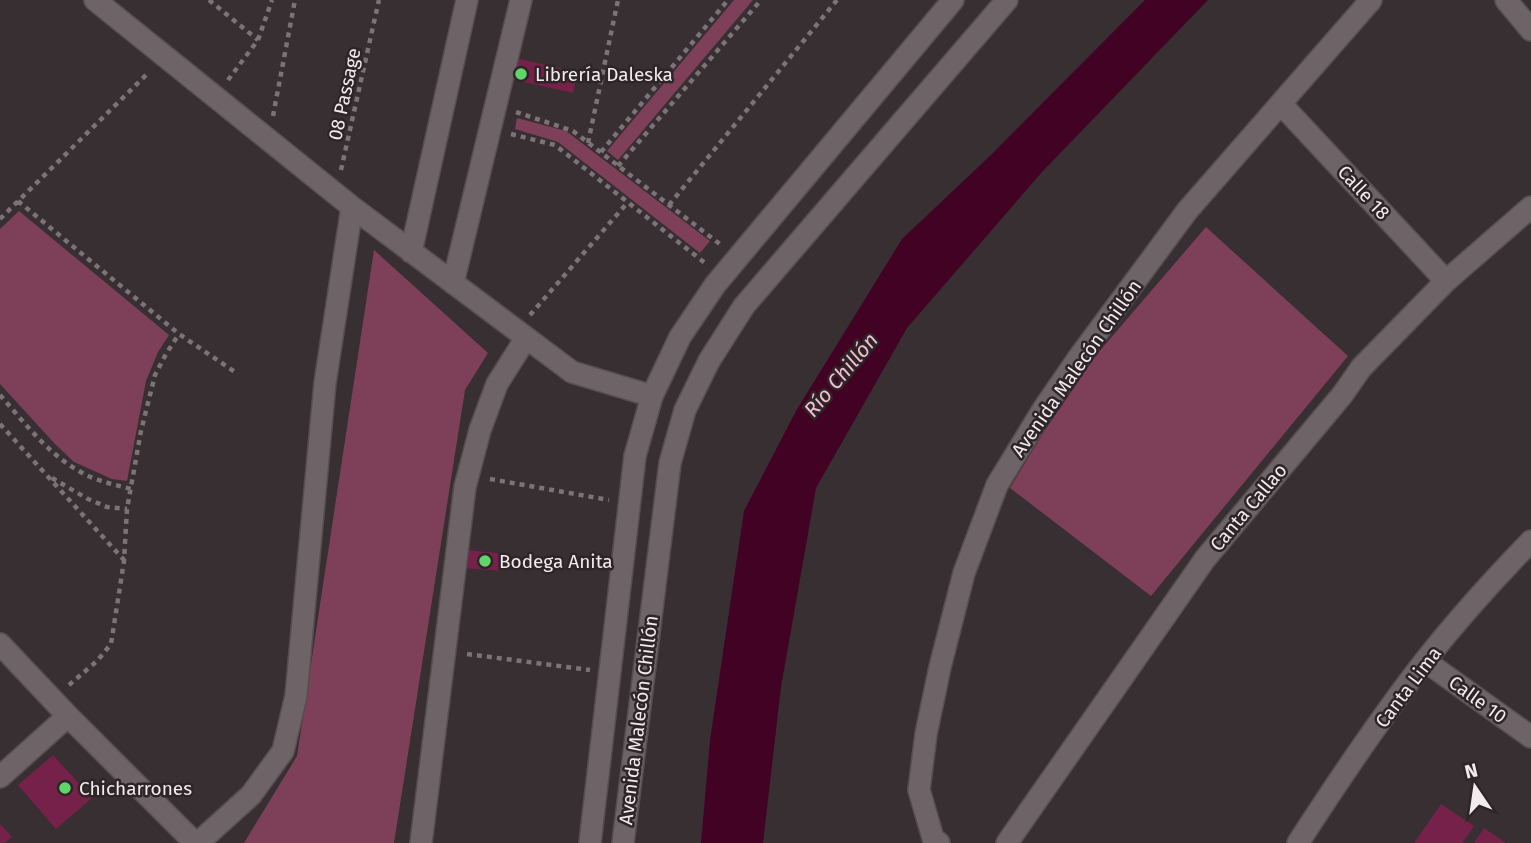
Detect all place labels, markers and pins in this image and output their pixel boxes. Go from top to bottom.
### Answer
place label: Librería Daleska [535,63,673,86]
marker: Librería Daleska [513,66,529,82]
place label: Bodega Anita [499,550,613,573]
marker: Bodega Anita [477,553,493,569]
place label: Chicharrones [79,777,192,800]
marker: Chicharrones [57,780,73,796]

